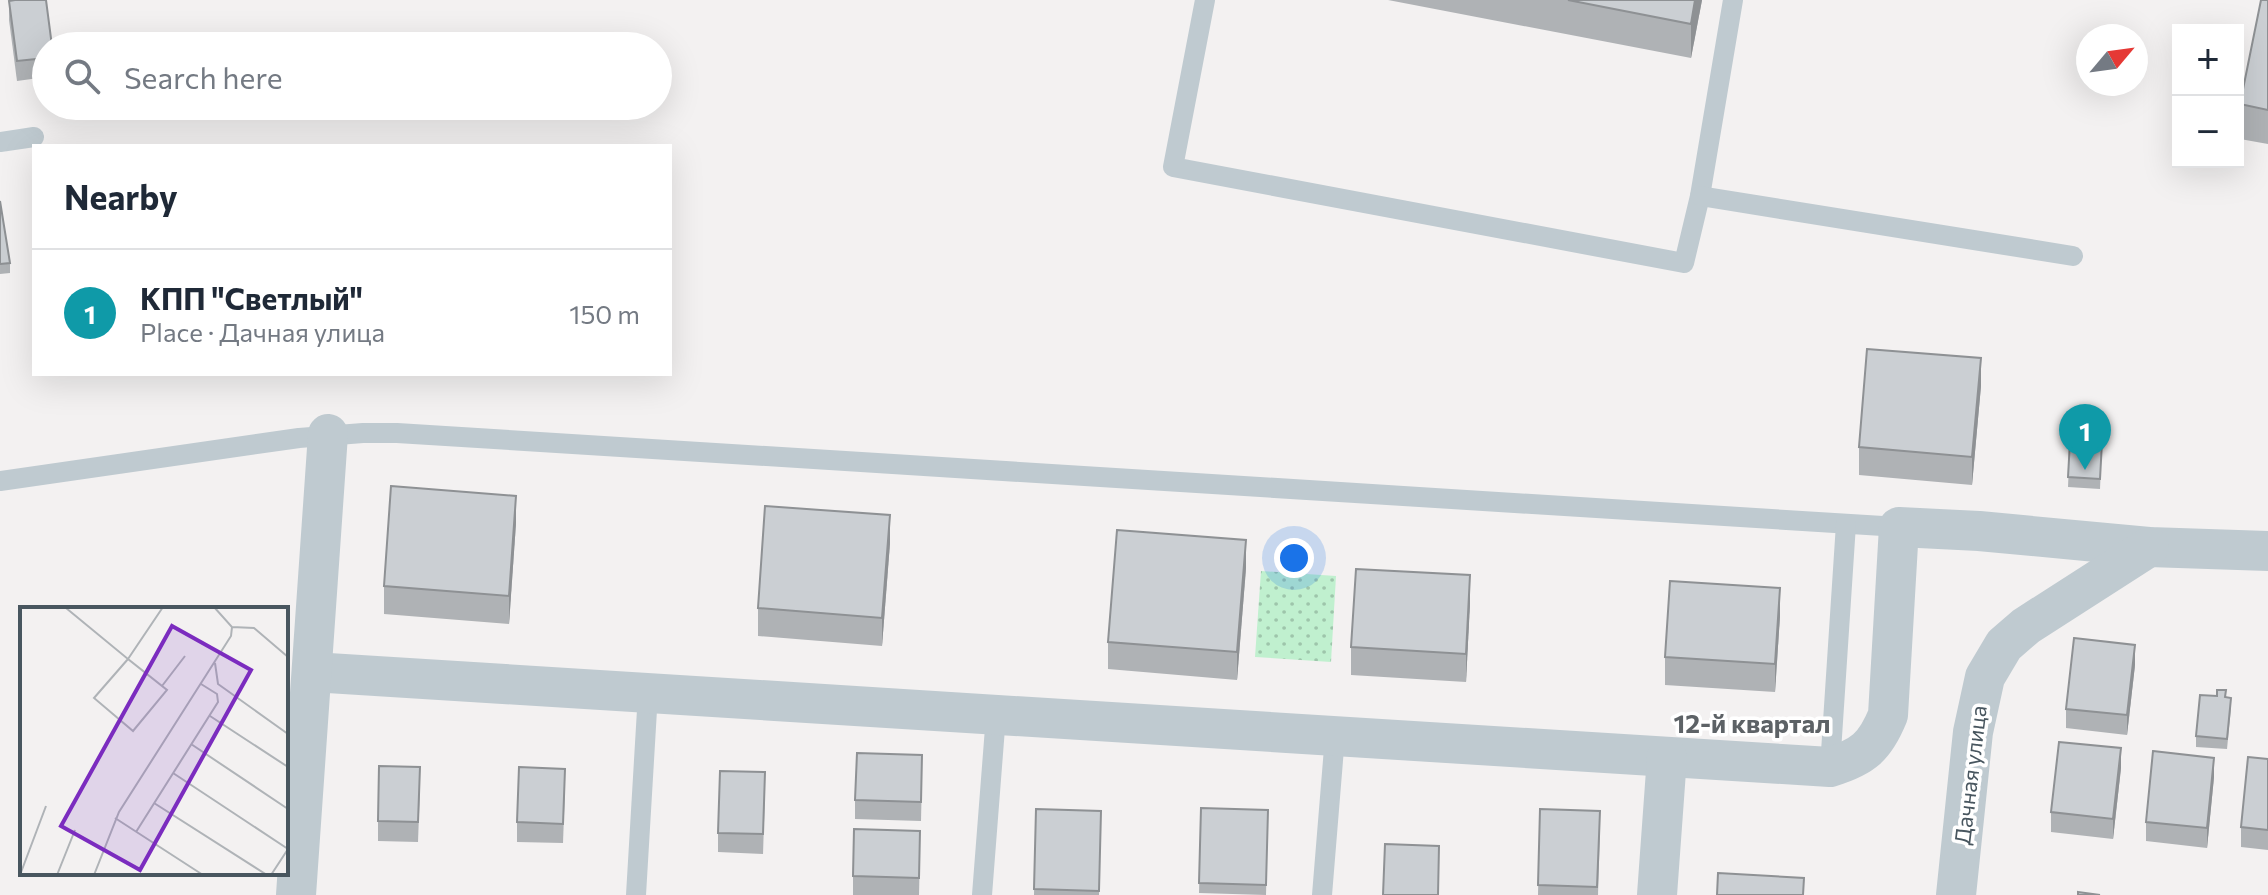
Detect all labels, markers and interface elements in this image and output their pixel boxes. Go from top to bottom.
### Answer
north arrow [2076,24,2148,96]
map controls [2172,24,2244,168]
button: + [2172,24,2244,96]
search box [32,32,672,120]
icon: search [60,54,104,98]
text: Search here [124,58,283,95]
button: − [2172,96,2244,168]
text: Nearby [64,175,178,217]
text: КПП "Светлый" [140,279,363,316]
text: 1 [84,298,96,329]
text: 150 m [569,298,640,329]
text: Place · Дачная улица [140,316,385,347]
pin: 1 [2059,404,2111,470]
your location [1274,538,1314,578]
inset map [20,607,288,875]
street label: Дачная улица [1948,704,1992,846]
district label: 12-й квартал [1673,707,1831,738]

